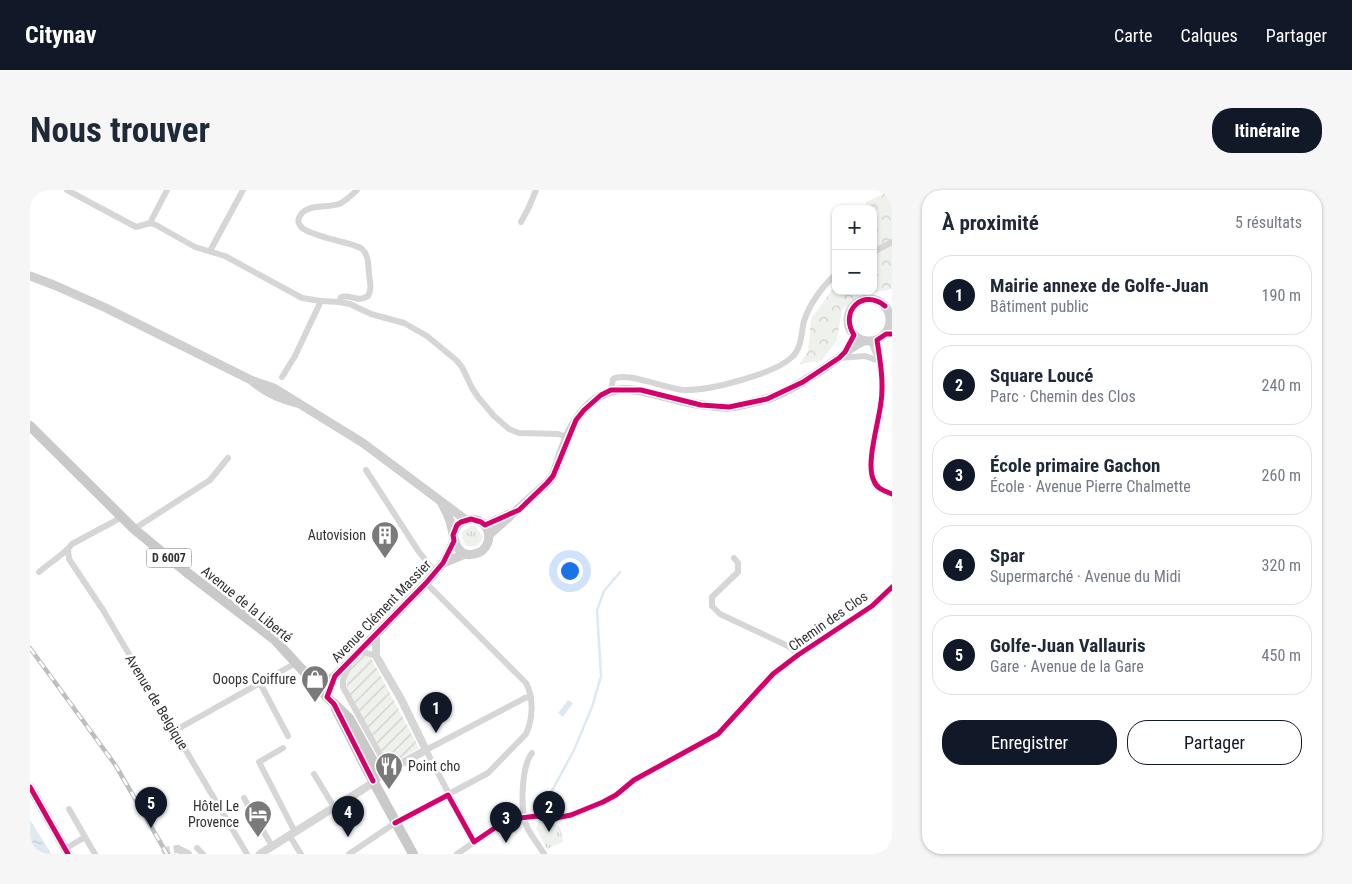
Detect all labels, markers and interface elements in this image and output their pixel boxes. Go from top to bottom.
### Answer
text: Citynav [25,21,96,49]
text: Carte [1114,25,1153,46]
text: Calques [1181,25,1238,46]
text: Partager [1266,25,1327,46]
button: Itinéraire [1212,108,1322,153]
text: Nous trouver [30,110,210,151]
map controls [832,205,877,295]
button: + [832,205,877,250]
text: À proximité [942,211,1039,235]
text: 5 résultats [1235,213,1302,232]
button: − [832,250,877,295]
text: Mairie annexe de Golfe-Juan [990,274,1208,297]
text: 1 [955,286,963,305]
text: 190 m [1262,286,1301,305]
text: Bâtiment public [990,297,1089,316]
text: Square Loucé [990,364,1093,387]
text: 2 [955,376,963,395]
text: 240 m [1262,376,1301,395]
text: Parc · Chemin des Clos [990,387,1136,406]
text: École primaire Gachon [990,454,1160,477]
text: 3 [955,466,963,485]
text: 260 m [1262,466,1301,485]
text: École · Avenue Pierre Chalmette [990,477,1191,496]
building icon: Autovision [370,520,400,559]
place label: Autovision [308,527,366,543]
text: Spar [990,544,1025,567]
road number: D 6007 [146,548,192,568]
street label: Avenue Clément Massier [328,556,434,666]
text: 4 [955,556,963,575]
text: 320 m [1262,556,1301,575]
your location [557,558,583,584]
street label: Avenue de la Liberté [198,563,296,646]
text: Supermarché · Avenue du Midi [990,567,1181,586]
street label: Chemin des Clos [785,588,871,654]
text: Golfe-Juan Vallauris [990,634,1146,657]
text: 5 [955,646,963,665]
text: 450 m [1262,646,1301,665]
street label: Avenue de Belgique [122,652,192,753]
text: Gare · Avenue de la Gare [990,657,1144,676]
shop icon: Ooops Coiffure [300,664,330,703]
place label: Ooops Coiffure [213,671,296,687]
pin: 1 [420,692,452,733]
button: Enregistrer [942,720,1117,765]
button: Partager [1127,720,1302,765]
restaurant icon: Point cho [374,751,404,790]
place label: Point cho [408,758,460,774]
pin: 5 [135,787,167,828]
pin: 2 [533,791,565,832]
pin: 4 [332,796,364,837]
place label: Hôtel Le Provence [188,798,239,830]
hotel icon: Hôtel Le Provence [243,799,273,838]
pin: 3 [490,802,522,843]

